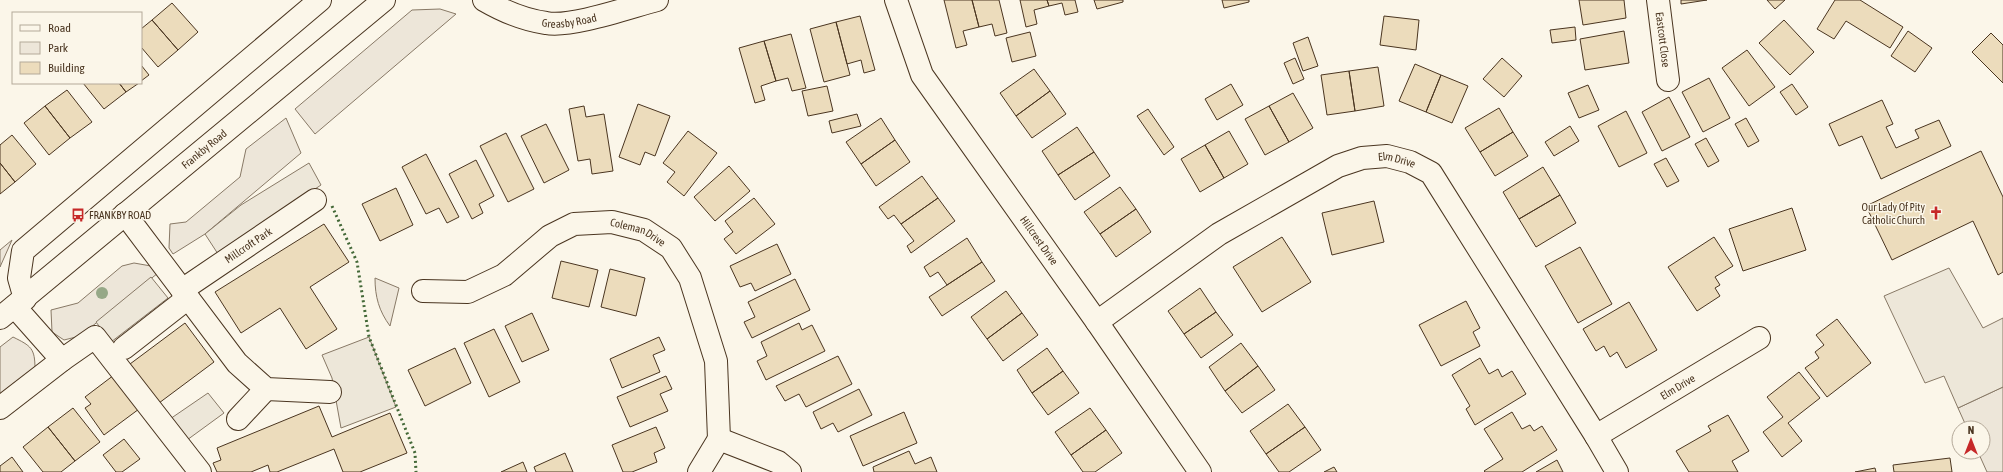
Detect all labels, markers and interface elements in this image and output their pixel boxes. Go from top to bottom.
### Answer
street label: Greasby Road [541,11,598,30]
street label: Eastcott Close [1654,11,1672,68]
legend [12,12,142,84]
text: Road [48,21,71,35]
text: Park [48,41,69,55]
text: Building [48,61,86,75]
street label: Frankby Road [179,127,229,171]
street label: Elm Drive [1377,150,1418,170]
place label: Our Lady Of Pity Catholic Church [1862,201,1925,226]
church icon: Our Lady Of Pity Catholic Church [1928,205,1944,221]
bus stop icon: FRANKBY ROAD [70,207,86,223]
place label: FRANKBY ROAD [89,209,151,221]
street label: Hillcrest Drive [1018,214,1061,267]
street label: Coleman Drive [609,216,668,249]
street label: Millcroft Park [222,225,274,265]
street label: Elm Drive [1658,372,1697,402]
north arrow [1951,420,1991,460]
text: N [1968,424,1974,436]

